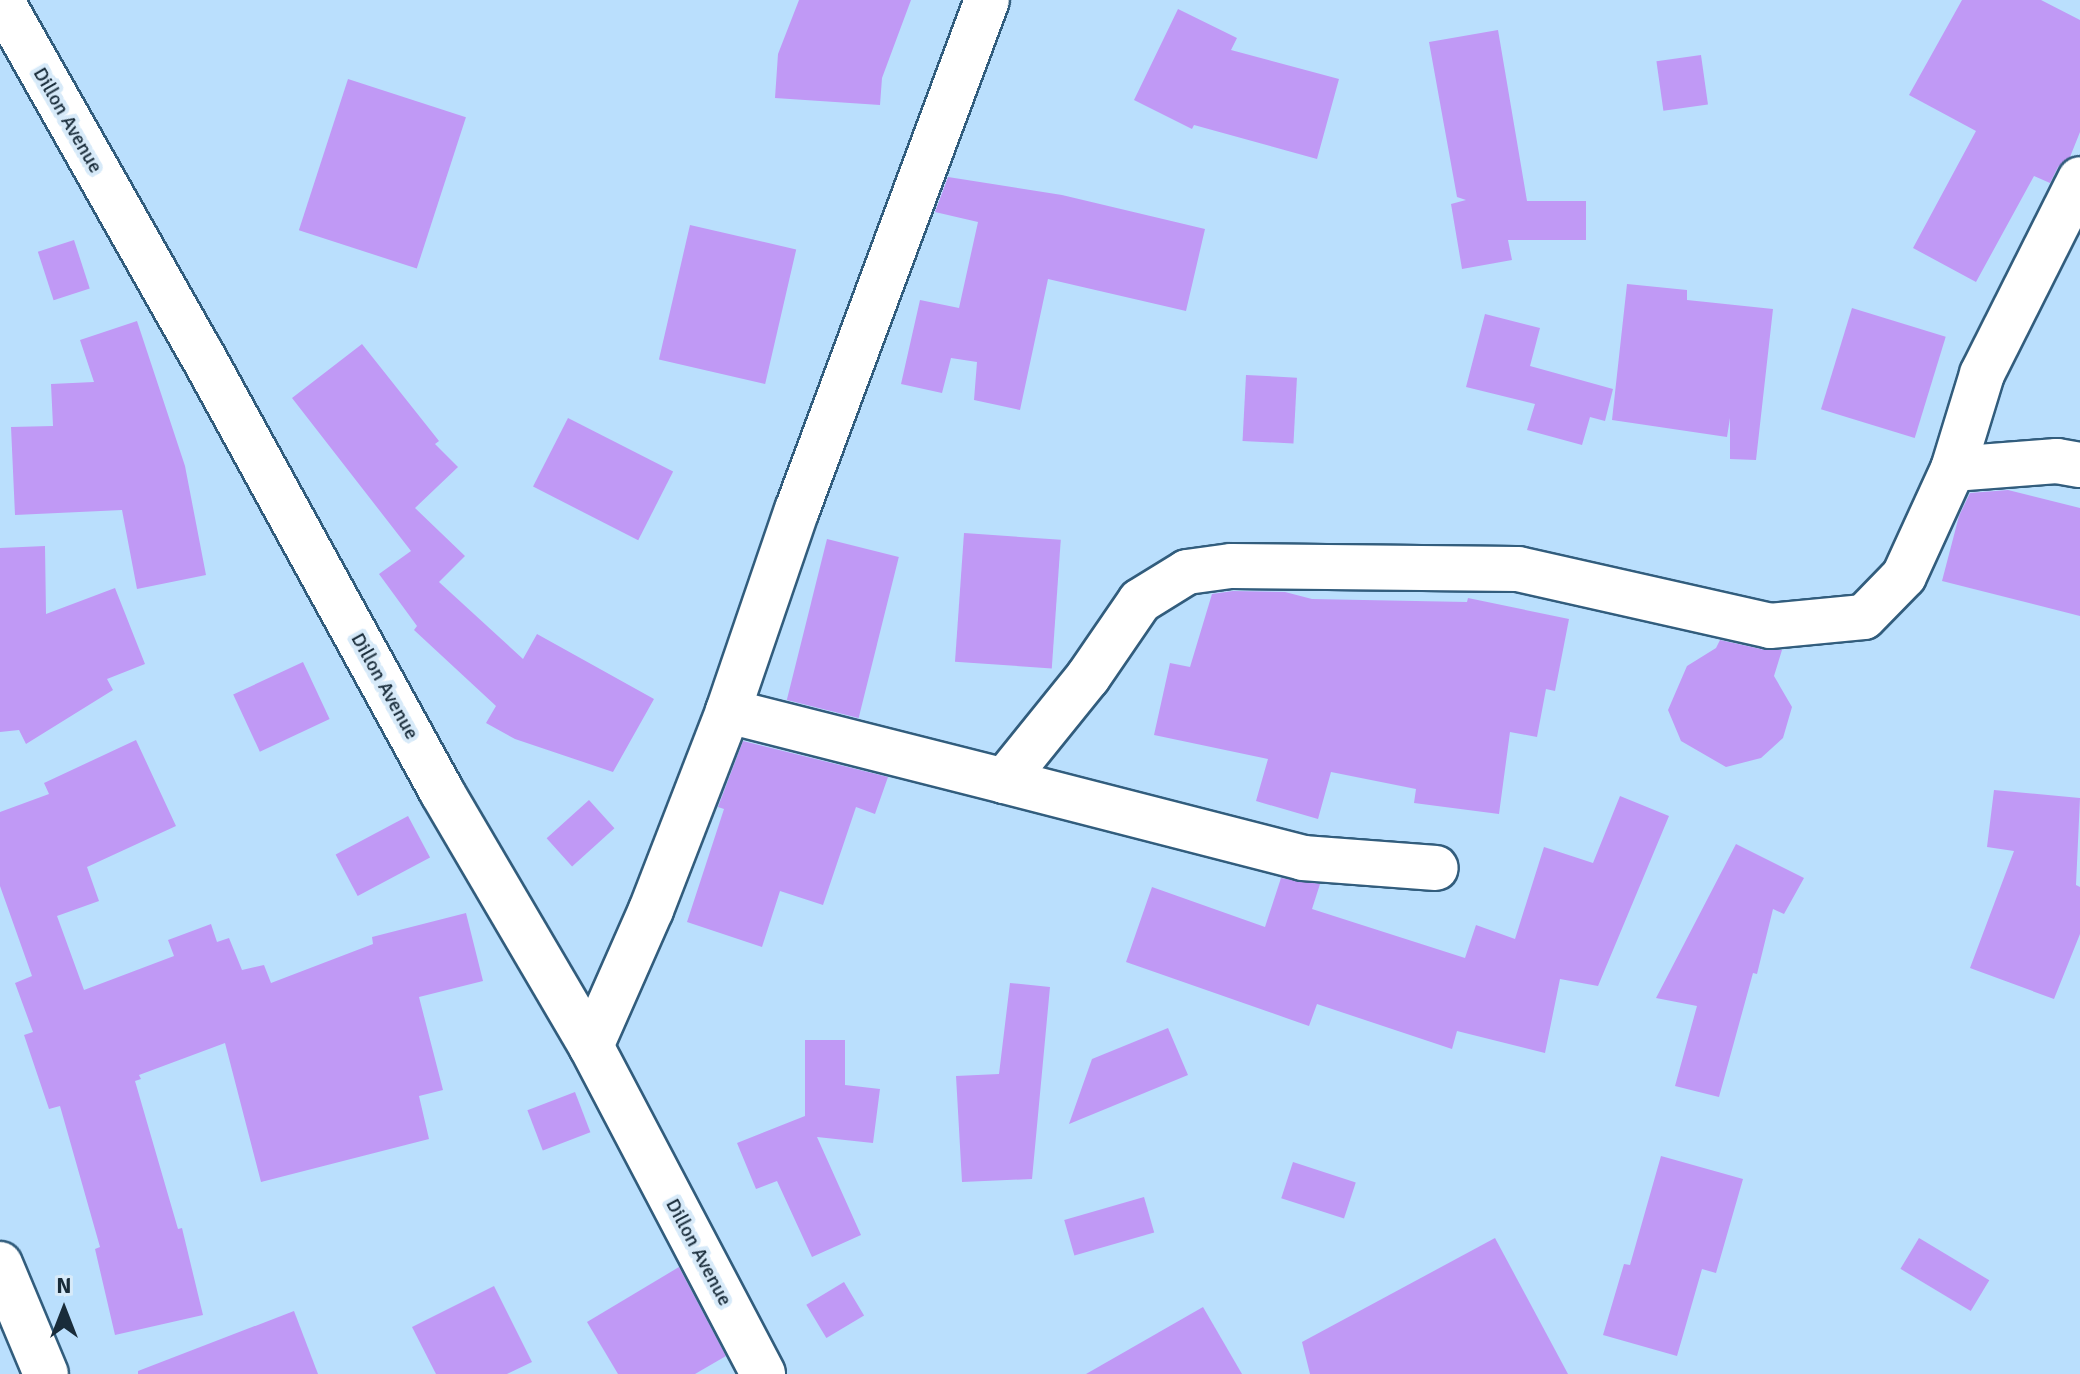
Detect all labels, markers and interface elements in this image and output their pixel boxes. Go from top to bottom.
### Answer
street label: Dillon Avenue [28,63,108,177]
street label: Dillon Avenue [346,629,424,743]
street label: Dillon Avenue [661,1194,737,1310]
north arrow [24,1270,104,1350]
text: N [56,1272,72,1299]

